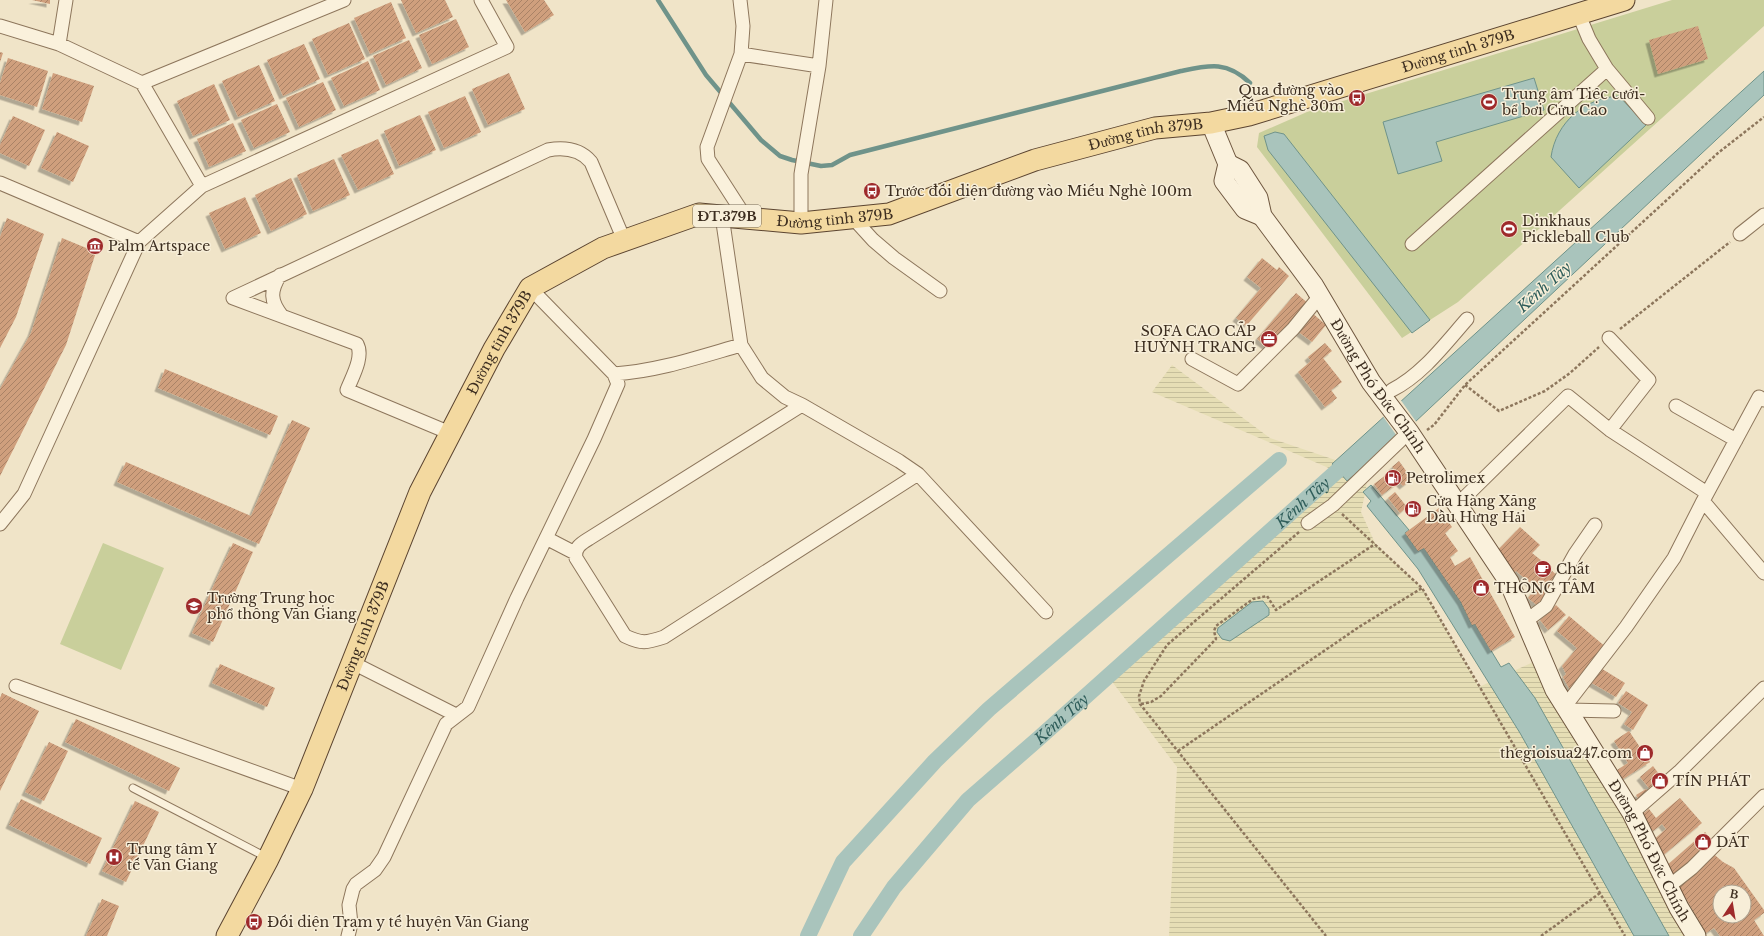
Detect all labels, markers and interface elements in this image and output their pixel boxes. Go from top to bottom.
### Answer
street label: Đường tỉnh 379B [1399,25,1517,77]
place label: Qua đường vào Miếu Nghè 30m [1227,81,1344,115]
place label: Trung âm Tiệc cưới- bể bơi Cửu Cao [1501,85,1645,119]
bus stop icon: Qua đường vào Miếu Nghè 30m [1347,88,1367,108]
sports icon: Trung âm Tiệc cưới- bể bơi Cửu Cao [1479,92,1499,112]
street label: Đường tỉnh 379B [1086,115,1204,154]
bus stop icon: Trước đối diện đường vào Miếu Nghè 100m [862,181,882,201]
place label: Trước đối diện đường vào Miếu Nghè 100m [885,182,1192,200]
road number: ĐT.379B [693,205,761,227]
street label: Đường tỉnh 379B [776,205,894,232]
place label: Dinkhaus Pickleball Club [1522,212,1629,246]
sports icon: Dinkhaus Pickleball Club [1499,219,1519,239]
museum icon: Palm Artspace [85,236,105,256]
place label: Palm Artspace [108,237,210,255]
water label: Kênh Tây [1512,258,1575,317]
street label: Đường tỉnh 379B [463,287,536,398]
street label: Đường Phó Đức Chính [1326,315,1430,457]
place label: SOFA CAO CẤP HUỲNH TRANG [1134,321,1256,356]
office icon: SOFA CAO CẤP HUỲNH TRANG [1259,329,1279,349]
fuel station icon: Petrolimex [1383,468,1403,488]
place label: Petrolimex [1406,469,1485,487]
water label: Kênh Tây [1271,473,1334,532]
place label: Cửa Hàng Xăng Dầu Hưng Hải [1426,492,1537,526]
fuel station icon: Cửa Hàng Xăng Dầu Hưng Hải [1403,499,1423,519]
cafe icon: Chất [1533,559,1553,579]
place label: Chất [1556,560,1591,578]
street label: Đường tỉnh 379B [333,578,393,694]
shop icon: THÔNG TÂM [1471,578,1491,598]
place label: THÔNG TÂM [1494,578,1595,597]
place label: Trường Trung học phổ thông Văn Giang [207,589,357,623]
school or university icon: Trường Trung học phổ thông Văn Giang [184,596,204,616]
water label: Kênh Tây [1029,689,1092,748]
shop icon: thegioisua247.com [1635,743,1655,763]
place label: thegioisua247.com [1500,744,1632,762]
shop icon: TÍN PHÁT [1650,771,1670,791]
place label: TÍN PHÁT [1673,772,1750,790]
street label: Đường Phó Đức Chính [1604,776,1694,925]
shop icon: DẮT [1693,832,1713,852]
place label: DẮT [1716,832,1749,851]
place label: Trung tâm Y tế Văn Giang [127,840,218,874]
hospital icon: Trung tâm Y tế Văn Giang [104,847,124,867]
north arrow [1712,884,1752,924]
text: B [1728,886,1740,902]
bus stop icon: Đối diện Trạm y tế huyện Văn Giang [244,912,264,932]
place label: Đối diện Trạm y tế huyện Văn Giang [267,913,530,931]

